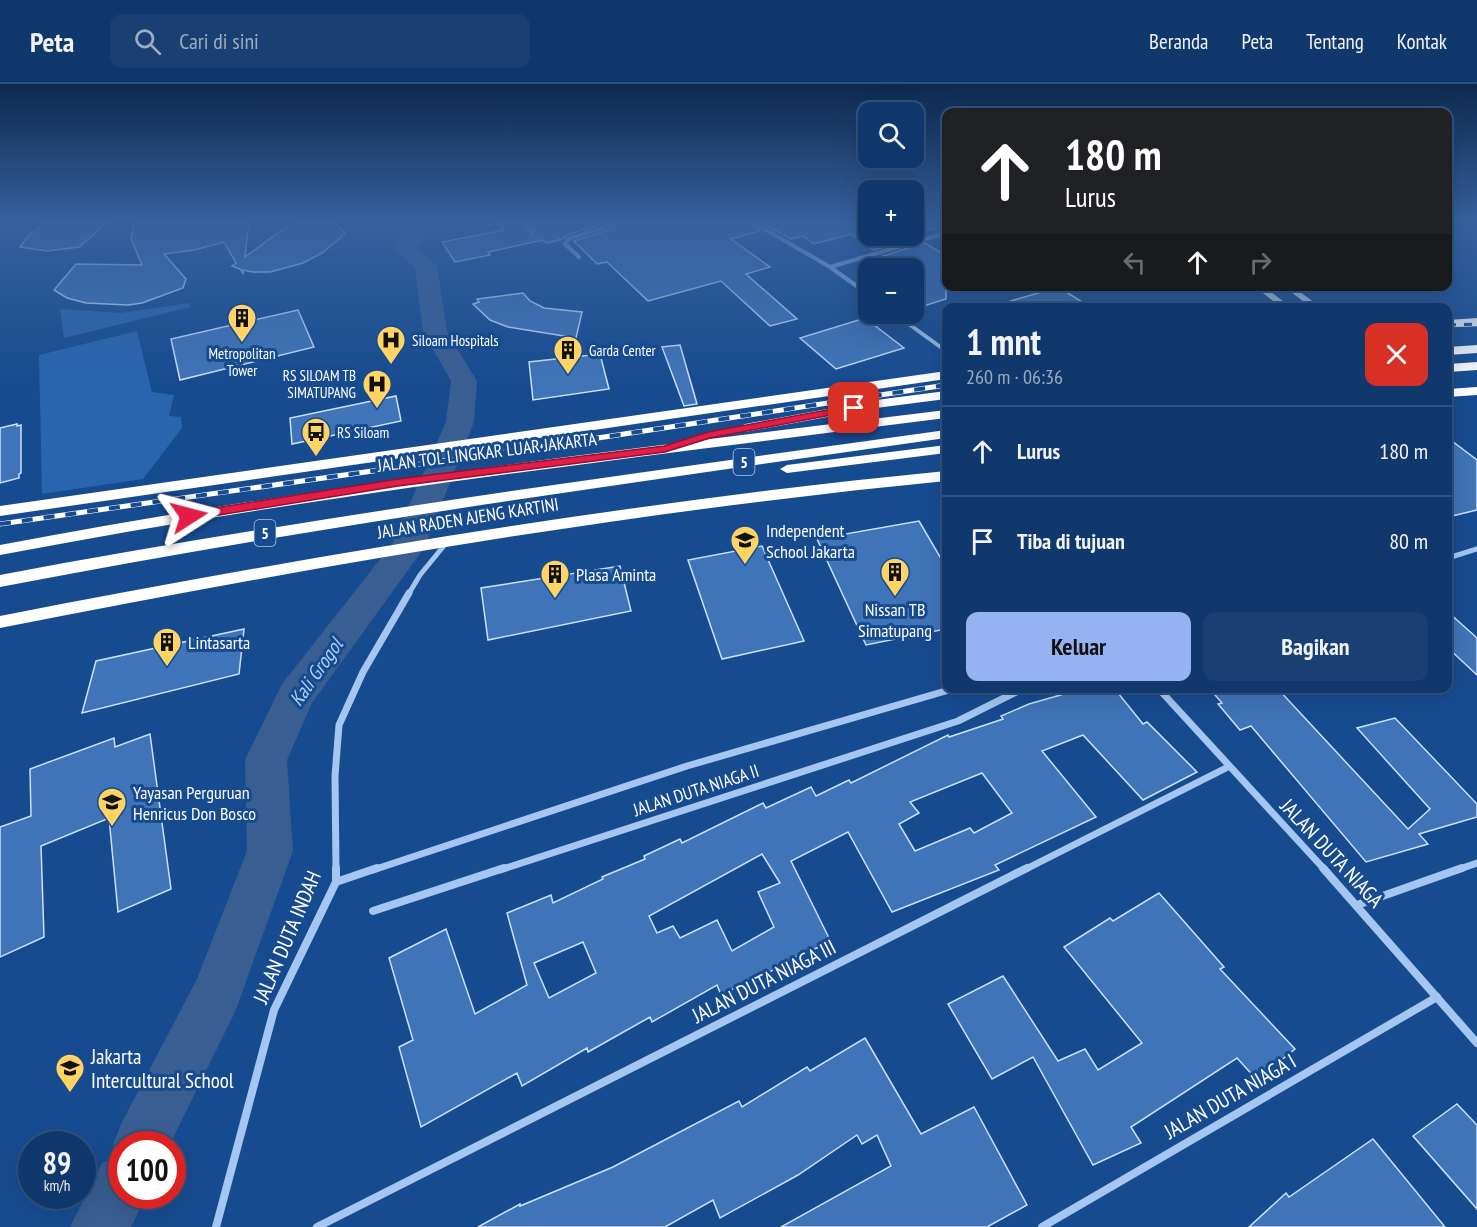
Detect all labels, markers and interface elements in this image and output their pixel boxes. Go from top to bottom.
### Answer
search box [110,14,530,68]
text: Peta [30,23,74,60]
icon: search [131,25,164,58]
text: Cari di sini [179,27,259,55]
text: Beranda [1149,28,1209,55]
text: Peta [1242,28,1273,55]
text: Tentang [1306,28,1364,55]
text: Kontak [1397,28,1447,55]
map controls [858,102,924,324]
button: search [858,102,924,168]
text: 180 m [1065,127,1162,182]
icon: ahead [966,132,1044,210]
button: + [858,180,924,246]
text: Lurus [1065,180,1116,214]
icon: left [1118,246,1151,279]
icon: ahead [1181,246,1214,279]
icon: right [1244,246,1277,279]
button: − [858,258,924,324]
building icon: Metropolitan Tower [226,302,258,344]
text: 1 mnt [966,318,1041,365]
button: close [1365,323,1428,386]
hospital icon: Siloam Hospitals [375,324,407,366]
place label: Siloam Hospitals [412,331,499,350]
building icon: Garda Center [552,334,584,376]
place label: Garda Center [589,341,657,360]
place label: Metropolitan Tower [209,344,275,380]
text: 260 m · 06:36 [966,364,1063,390]
place label: RS SILOAM TB SIMATUPANG [283,366,356,402]
hospital icon: RS SILOAM TB SIMATUPANG [361,368,393,410]
pin [828,382,879,433]
icon: arrive [837,391,870,424]
bus stop icon: RS Siloam [300,416,332,458]
place label: RS Siloam [337,423,389,442]
street label: JALAN TOL LINGKAR LUAR JAKARTA [375,427,598,477]
icon: ahead [966,435,999,468]
text: Lurus [1017,437,1060,465]
text: 180 m [1379,437,1428,465]
road number: 5 [734,449,754,475]
position arrow [157,484,221,548]
street label: JALAN RADEN AJENG KARTINI [375,492,560,544]
place label: Independent School Jakarta [766,519,855,563]
road number: 5 [254,520,276,546]
school or university icon: Independent School Jakarta [729,524,761,566]
icon: arrive [966,525,999,558]
text: Tiba di tujuan [1017,527,1125,555]
text: 80 m [1389,527,1428,555]
building icon: Nissan TB Simatupang [879,556,911,598]
building icon: Plasa Aminta [539,558,571,600]
place label: Plasa Aminta [576,563,656,586]
place label: Nissan TB Simatupang [858,598,932,642]
button: Keluar [966,612,1191,681]
button: Bagikan [1203,612,1428,681]
building icon: Lintasarta [151,626,183,668]
place label: Lintasarta [188,631,250,654]
water label: Kali Grogol [283,631,350,711]
street label: JALAN DUTA NIAGA II [629,759,762,821]
place label: Yayasan Perguruan Henricus Don Bosco [133,781,256,825]
school or university icon: Yayasan Perguruan Henricus Don Bosco [96,786,128,828]
street label: JALAN DUTA NIAGA [1274,792,1389,913]
street label: JALAN DUTA INDAH [247,867,327,1008]
street label: JALAN DUTA NIAGA III [687,933,840,1029]
place label: Jakarta Intercultural School [90,1043,234,1094]
street label: JALAN DUTA NIAGA I [1158,1047,1301,1145]
school or university icon: Jakarta Intercultural School [54,1052,86,1094]
speed limit sign: 100 [108,1131,186,1209]
text: 89 [43,1143,71,1182]
text: km/h [44,1176,70,1195]

